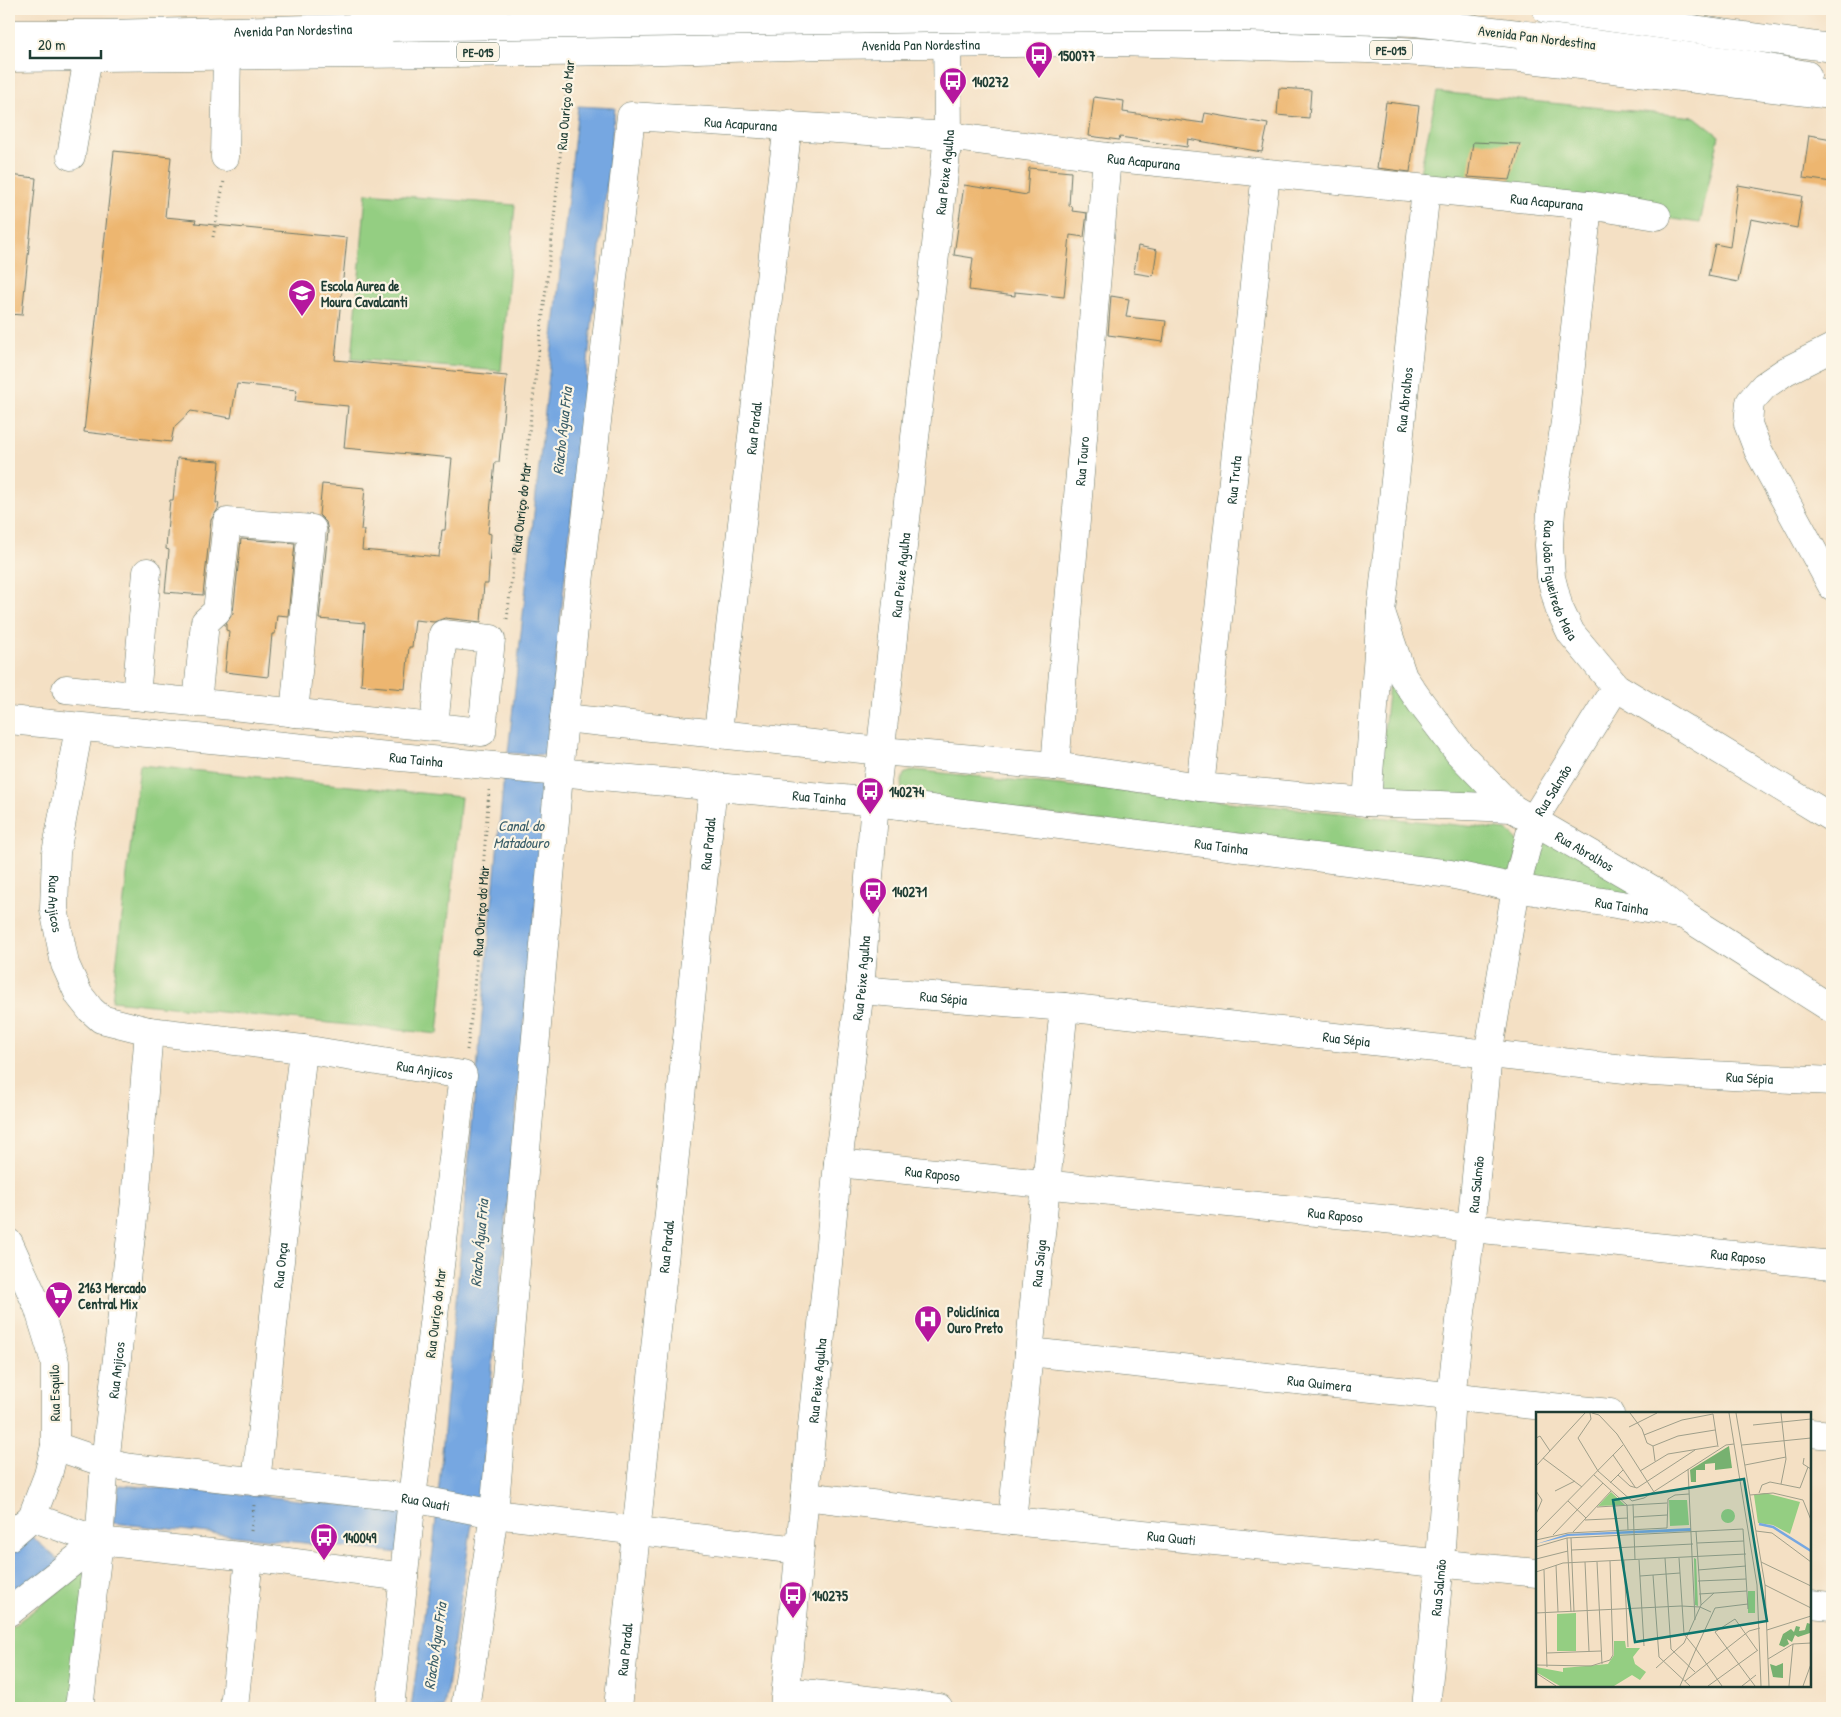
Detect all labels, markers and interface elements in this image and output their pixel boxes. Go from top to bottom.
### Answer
street label: Avenida Pan Nordestina [234,18,353,40]
street label: Avenida Pan Nordestina [1477,20,1597,54]
scale bar [30,28,101,60]
text: 20 m [38,34,65,55]
street label: Avenida Pan Nordestina [862,34,981,54]
bus stop icon: 150077 [1024,40,1054,79]
road number: PE-015 [1370,40,1412,60]
road number: PE-015 [457,42,499,62]
place label: 150077 [1058,46,1095,65]
street label: Rua Ouriço do Mar [552,59,578,151]
bus stop icon: 140272 [938,66,968,105]
place label: 140272 [972,72,1009,91]
street label: Rua Acapurana [704,111,778,135]
street label: Rua Peixe Agulha [930,130,957,216]
street label: Rua Acapurana [1107,148,1182,174]
street label: Rua Acapurana [1510,188,1585,214]
place label: Escola Aurea de Moura Cavalcanti [321,276,408,311]
school or university icon: Escola Aurea de Moura Cavalcanti [287,278,317,317]
street label: Rua Abrolhos [1391,366,1416,433]
water label: Riacho Água Fria [547,384,577,476]
street label: Rua Pardal [741,400,765,455]
street label: Rua Touro [1069,435,1093,487]
street label: Rua Truta [1221,454,1245,505]
street label: Rua Ouriço do Mar [505,461,535,554]
street label: Rua João Figueiredo Maia [1539,520,1583,644]
street label: Rua Peixe Agulha [886,531,914,618]
street label: Rua Tainha [389,747,444,771]
street label: Rua Salmão [1529,760,1575,819]
bus stop icon: 140274 [855,776,885,815]
place label: 140274 [889,782,925,801]
street label: Rua Tainha [792,785,847,809]
water label: Canal do Matadouro [493,815,550,853]
street label: Rua Pardal [695,816,719,871]
street label: Rua Abrolhos [1552,826,1618,875]
street label: Rua Tainha [1194,833,1250,858]
street label: Rua Ouriço do Mar [467,864,493,957]
street label: Rua Anjicos [43,875,68,934]
bus stop icon: 140271 [858,876,888,915]
place label: 140271 [892,882,927,901]
street label: Rua Tainha [1594,891,1650,919]
street label: Rua Peixe Agulha [847,934,874,1022]
street label: Rua Sépia [919,986,969,1009]
street label: Rua Sépia [1322,1026,1372,1050]
street label: Rua Anjicos [395,1055,455,1083]
street label: Rua Sépia [1725,1066,1774,1088]
street label: Rua Salmão [1463,1155,1488,1214]
street label: Rua Raposo [904,1160,961,1185]
water label: Riacho Água Fria [465,1196,493,1288]
street label: Rua Raposo [1307,1202,1364,1226]
street label: Rua Pardal [653,1219,678,1274]
street label: Rua Saiga [1026,1238,1050,1288]
street label: Rua Onça [268,1241,291,1289]
street label: Rua Raposo [1710,1243,1767,1268]
street label: Rua Ouriço do Mar [420,1266,450,1359]
place label: 2163 Mercado Central Mix [78,1278,146,1313]
supermarket icon: 2163 Mercado Central Mix [44,1280,74,1319]
place label: Policlínica Ouro Preto [947,1302,1003,1337]
hospital icon: Policlínica Ouro Preto [913,1304,943,1343]
street label: Rua Peixe Agulha [803,1337,830,1424]
street label: Rua Anjicos [103,1341,128,1399]
street label: Rua Esquilo [44,1364,65,1422]
street label: Rua Quimera [1286,1370,1353,1395]
inset map [1536,1412,1811,1687]
street label: Rua Quati [401,1487,452,1515]
bus stop icon: 140049 [309,1522,339,1561]
street label: Rua Quati [1146,1525,1197,1549]
place label: 140049 [343,1528,377,1547]
street label: Rua Salmão [1425,1558,1450,1617]
bus stop icon: 140275 [778,1580,808,1619]
place label: 140275 [812,1586,848,1605]
water label: Riacho Água Fria [419,1599,452,1691]
street label: Rua Pardal [612,1622,636,1677]

